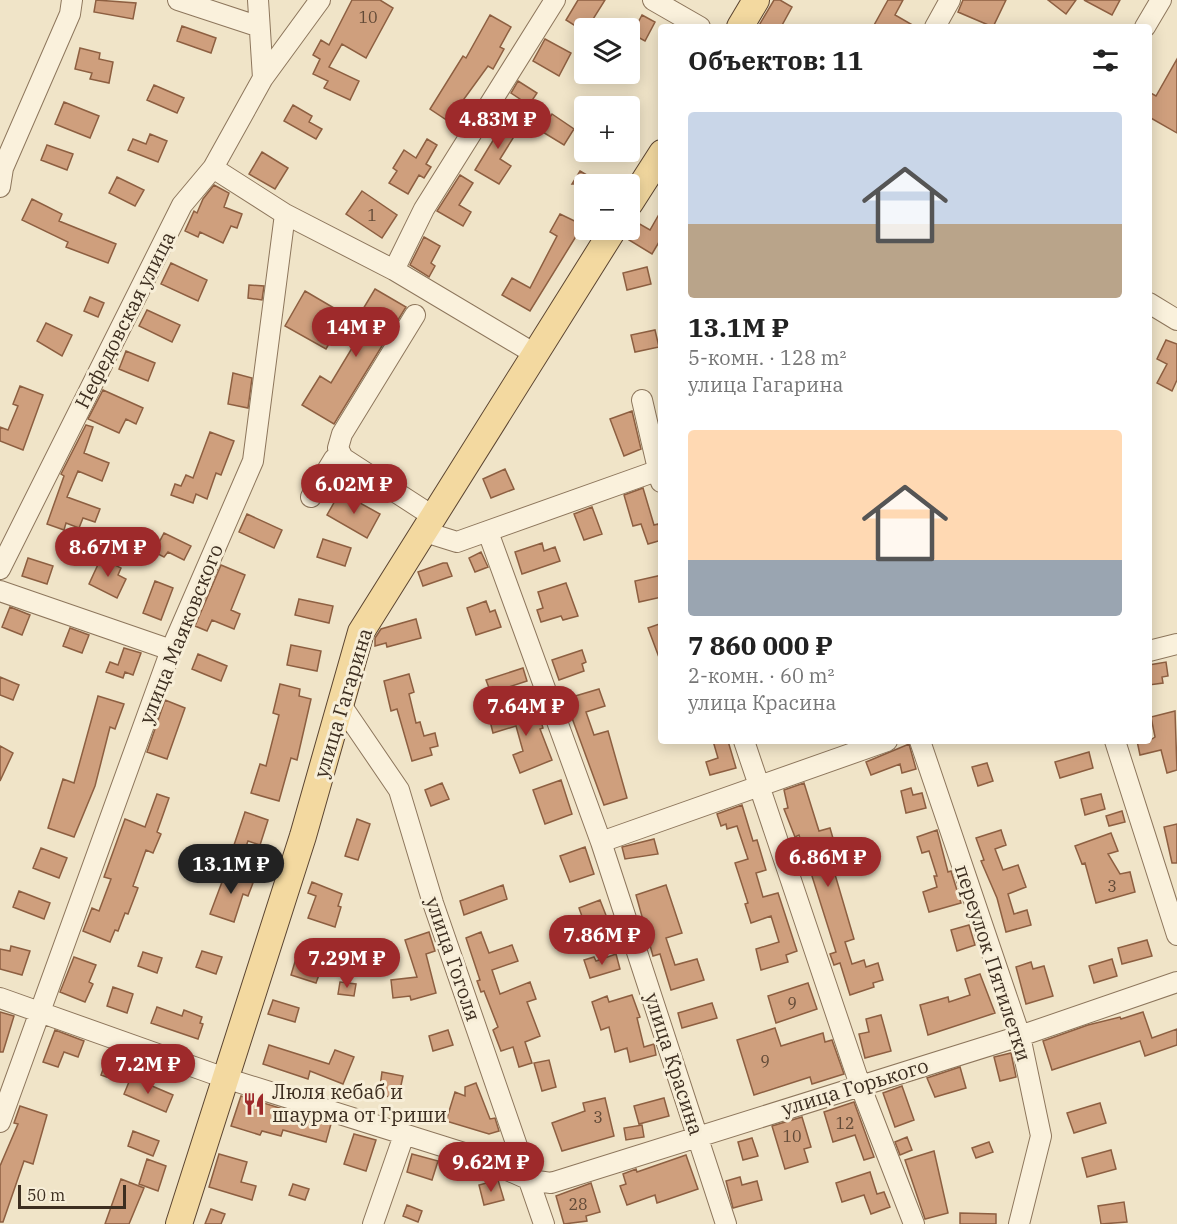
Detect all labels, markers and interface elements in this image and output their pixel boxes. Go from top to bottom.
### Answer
house number: 10 [358,7,378,27]
map controls [574,18,640,240]
button: layers [574,18,640,84]
text: Объектов: 11 [688,43,863,77]
icon: filters [1089,44,1122,77]
button: + [574,96,640,162]
pin: 4.83M ₽ [443,99,553,150]
text: 4.83M ₽ [459,105,537,132]
icon: home [851,151,959,259]
button: − [574,174,640,240]
house number: 1 [367,205,377,225]
street label: Нефедовская улица [68,226,181,413]
pin: 14M ₽ [314,307,398,358]
text: 13.1M ₽ [688,310,789,344]
text: 14M ₽ [326,313,386,340]
text: 5-комн. · 128 m² [688,344,847,371]
text: улица Гагарина [688,371,843,398]
pin: 6.02M ₽ [299,464,409,515]
icon: home [851,469,959,577]
text: 6.02M ₽ [315,470,393,497]
pin: 8.67M ₽ [53,527,163,578]
text: 8.67M ₽ [69,533,147,560]
street label: улица Маяковского [132,540,229,728]
street label: улица Гагарина [307,625,378,781]
text: 7 860 000 ₽ [688,628,833,662]
text: 2-комн. · 60 m² [688,662,835,689]
pin: 7.64M ₽ [471,686,581,737]
text: улица Красина [688,689,836,716]
text: 7.64M ₽ [487,692,565,719]
pin: 6.86M ₽ [773,837,883,888]
text: 6.86M ₽ [789,843,867,870]
pin: 13.1M ₽ [176,844,286,895]
text: 13.1M ₽ [192,850,270,877]
street label: переулок Пятилетки [949,861,1038,1065]
house number: 3 [1107,876,1117,896]
street label: улица Гоголя [420,893,487,1025]
pin: 7.86M ₽ [547,915,657,966]
text: 7.86M ₽ [563,921,641,948]
pin: 7.29M ₽ [292,938,402,989]
text: 7.29M ₽ [308,944,386,971]
street label: улица Красина [639,989,710,1139]
house number: 9 [787,993,797,1013]
pin: 7.2M ₽ [99,1044,197,1095]
text: 7.2M ₽ [115,1050,181,1077]
house number: 9 [760,1051,770,1071]
street label: улица Горького [778,1051,932,1122]
place label: Люля кебаб и шаурма от Гриши [272,1078,447,1128]
restaurant icon: Люля кебаб и шаурма от Гриши [241,1091,267,1117]
house number: 3 [593,1107,603,1127]
house number: 12 [835,1113,855,1133]
house number: 10 [782,1126,802,1146]
pin: 9.62M ₽ [436,1142,546,1193]
text: 9.62M ₽ [452,1148,530,1175]
scale bar [18,1182,126,1210]
text: 50 m [27,1185,65,1205]
house number: 28 [568,1194,588,1214]

